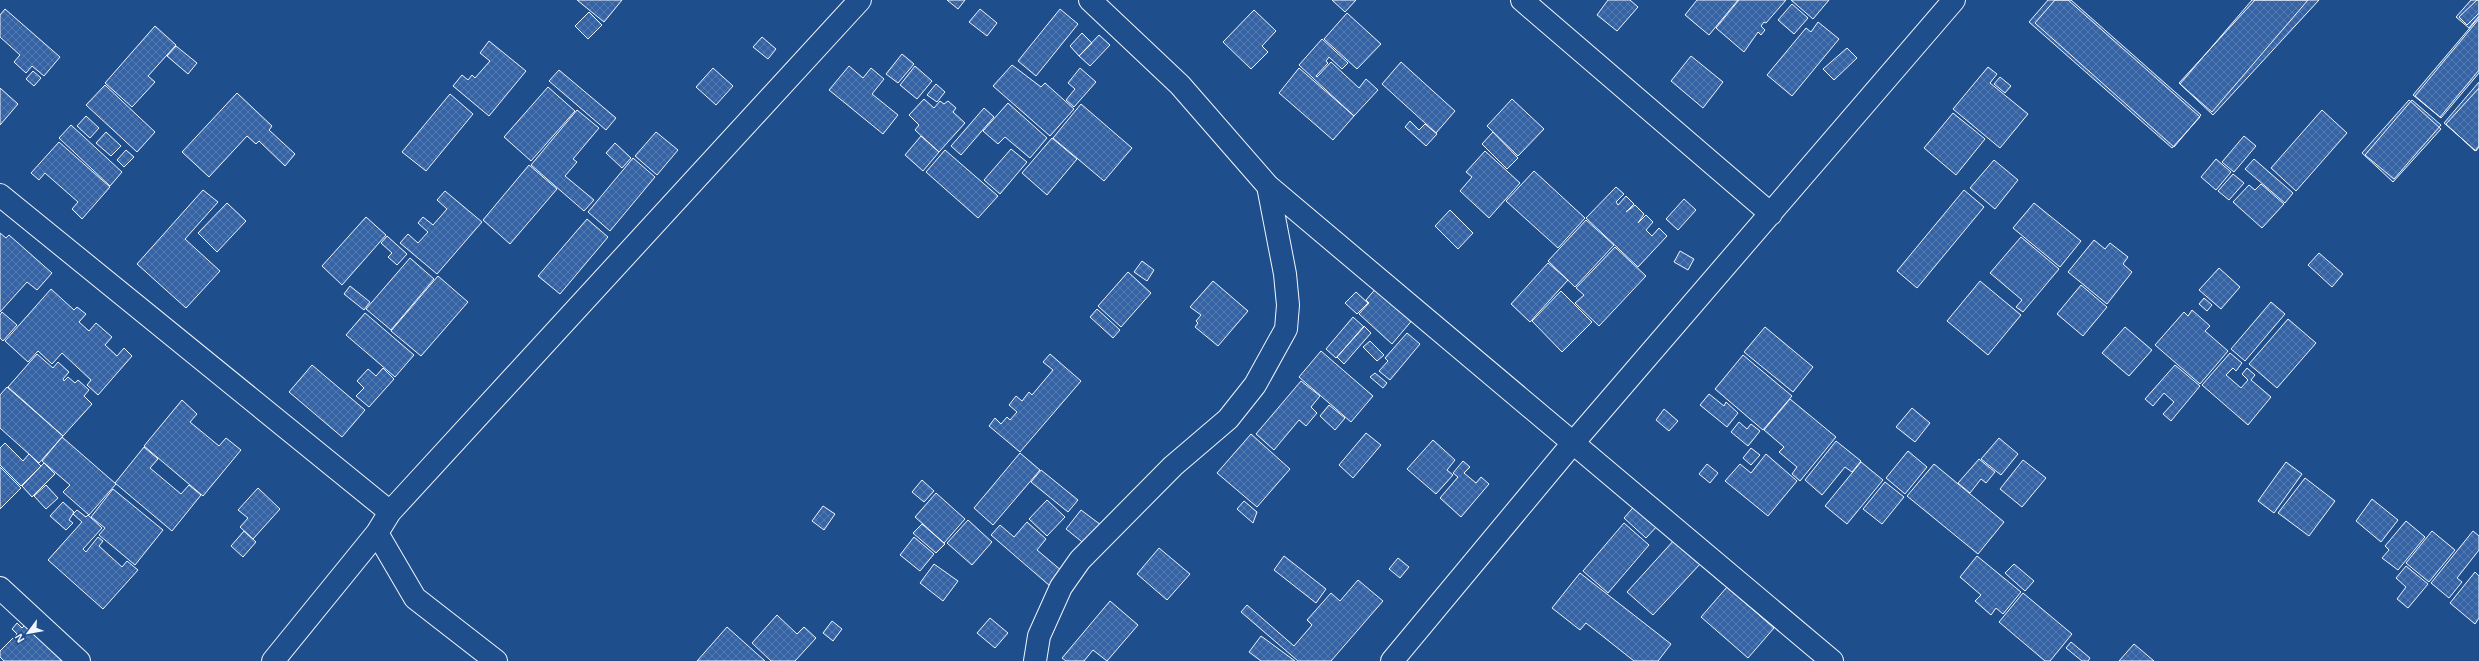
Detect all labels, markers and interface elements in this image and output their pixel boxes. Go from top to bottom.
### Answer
north arrow [8,613,48,653]
text: N [12,632,27,645]

